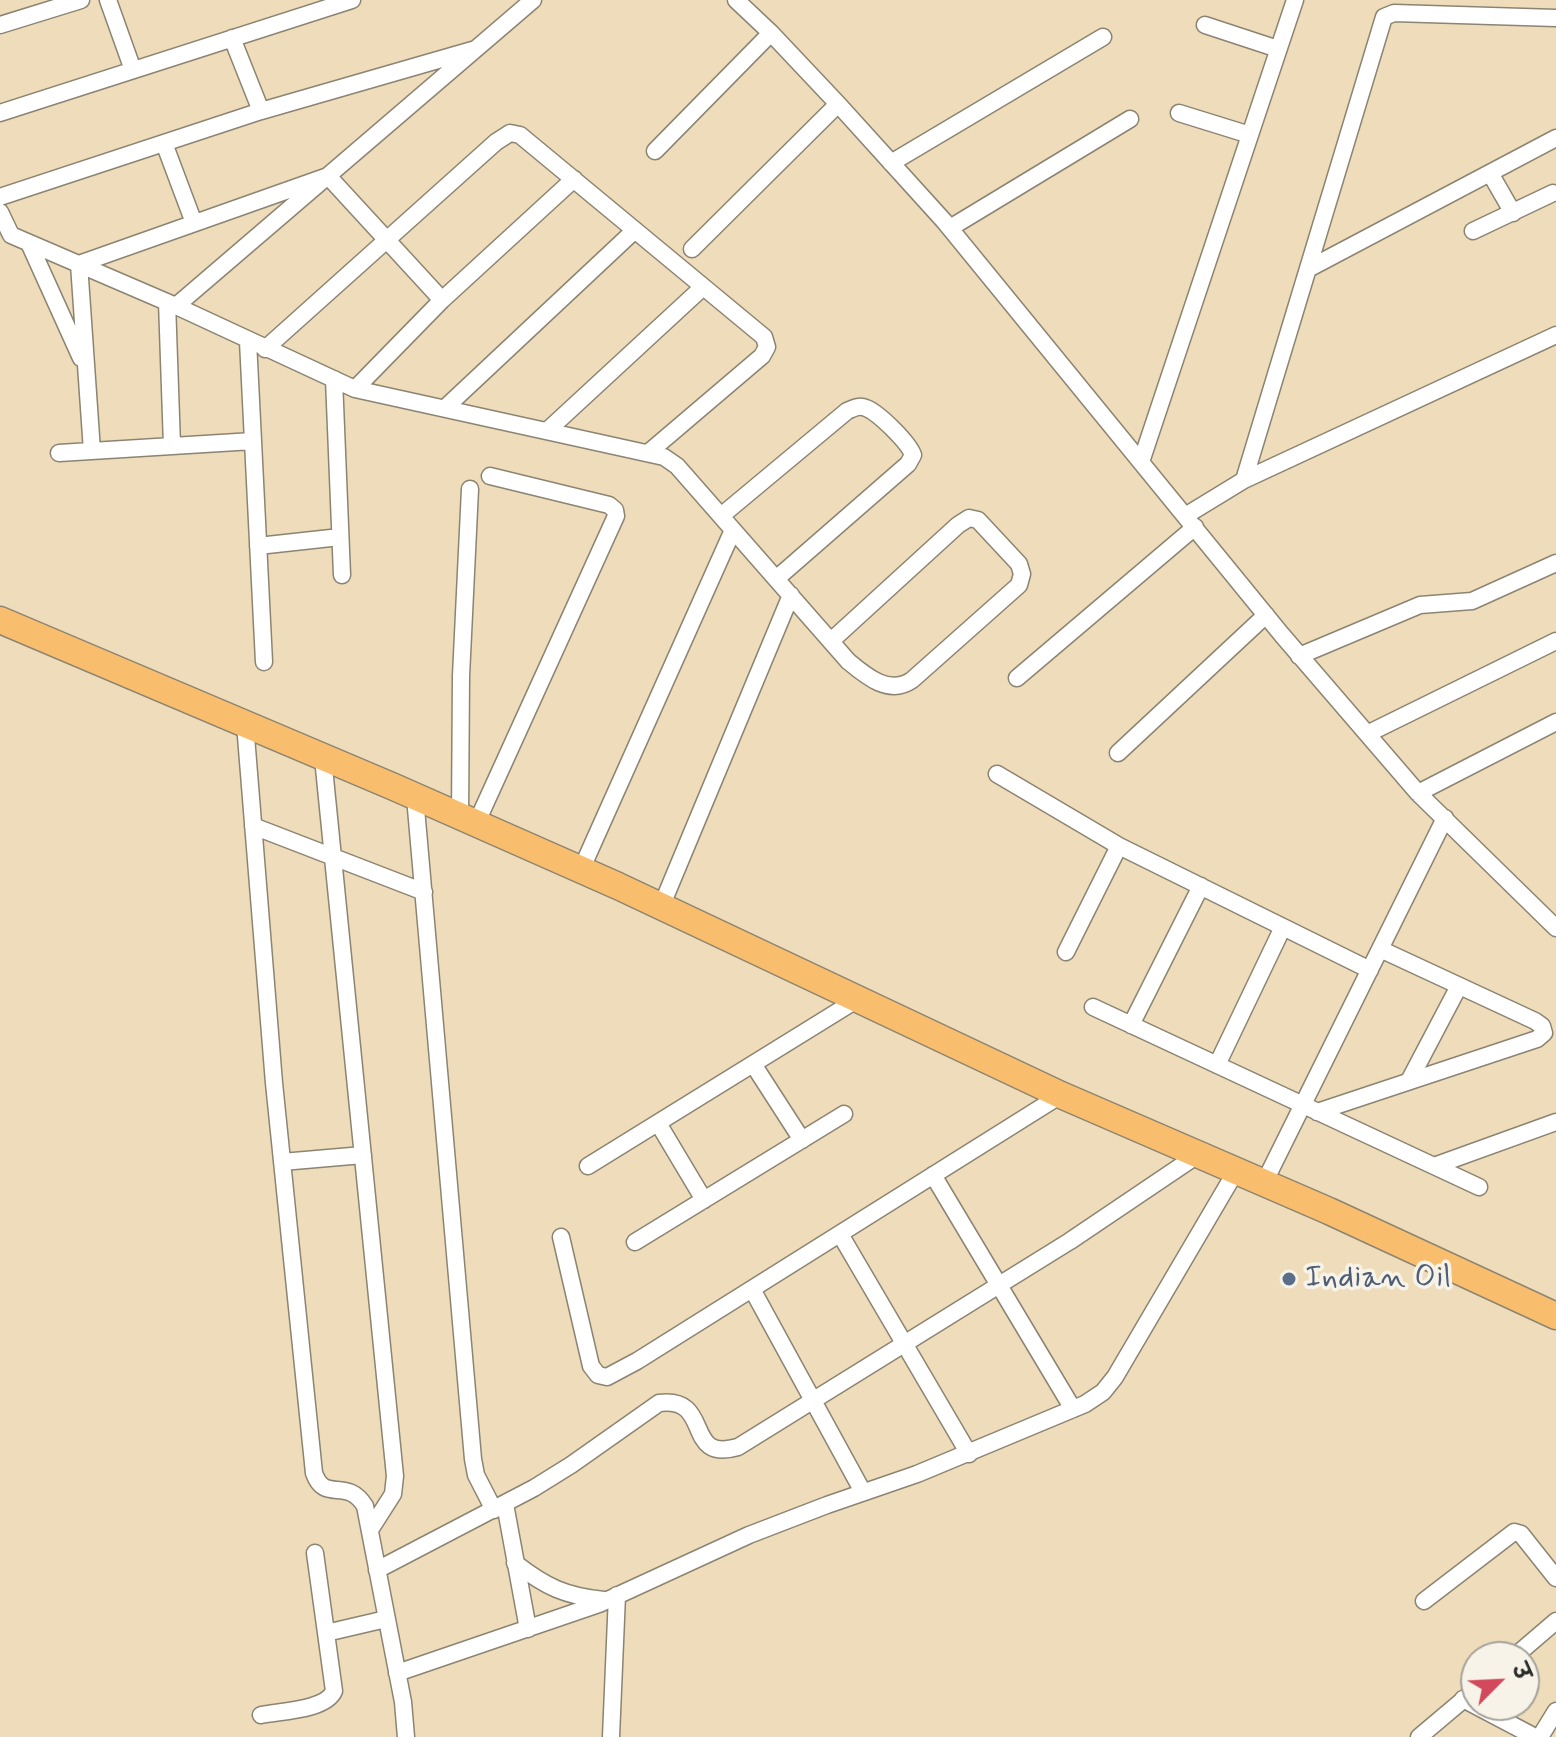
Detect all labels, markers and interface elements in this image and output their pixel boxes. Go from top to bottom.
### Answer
place label: Indian Oil [1305,1260,1451,1298]
marker: Indian Oil [1280,1270,1298,1288]
north arrow [1460,1641,1540,1721]
text: उ [1504,1660,1536,1684]

